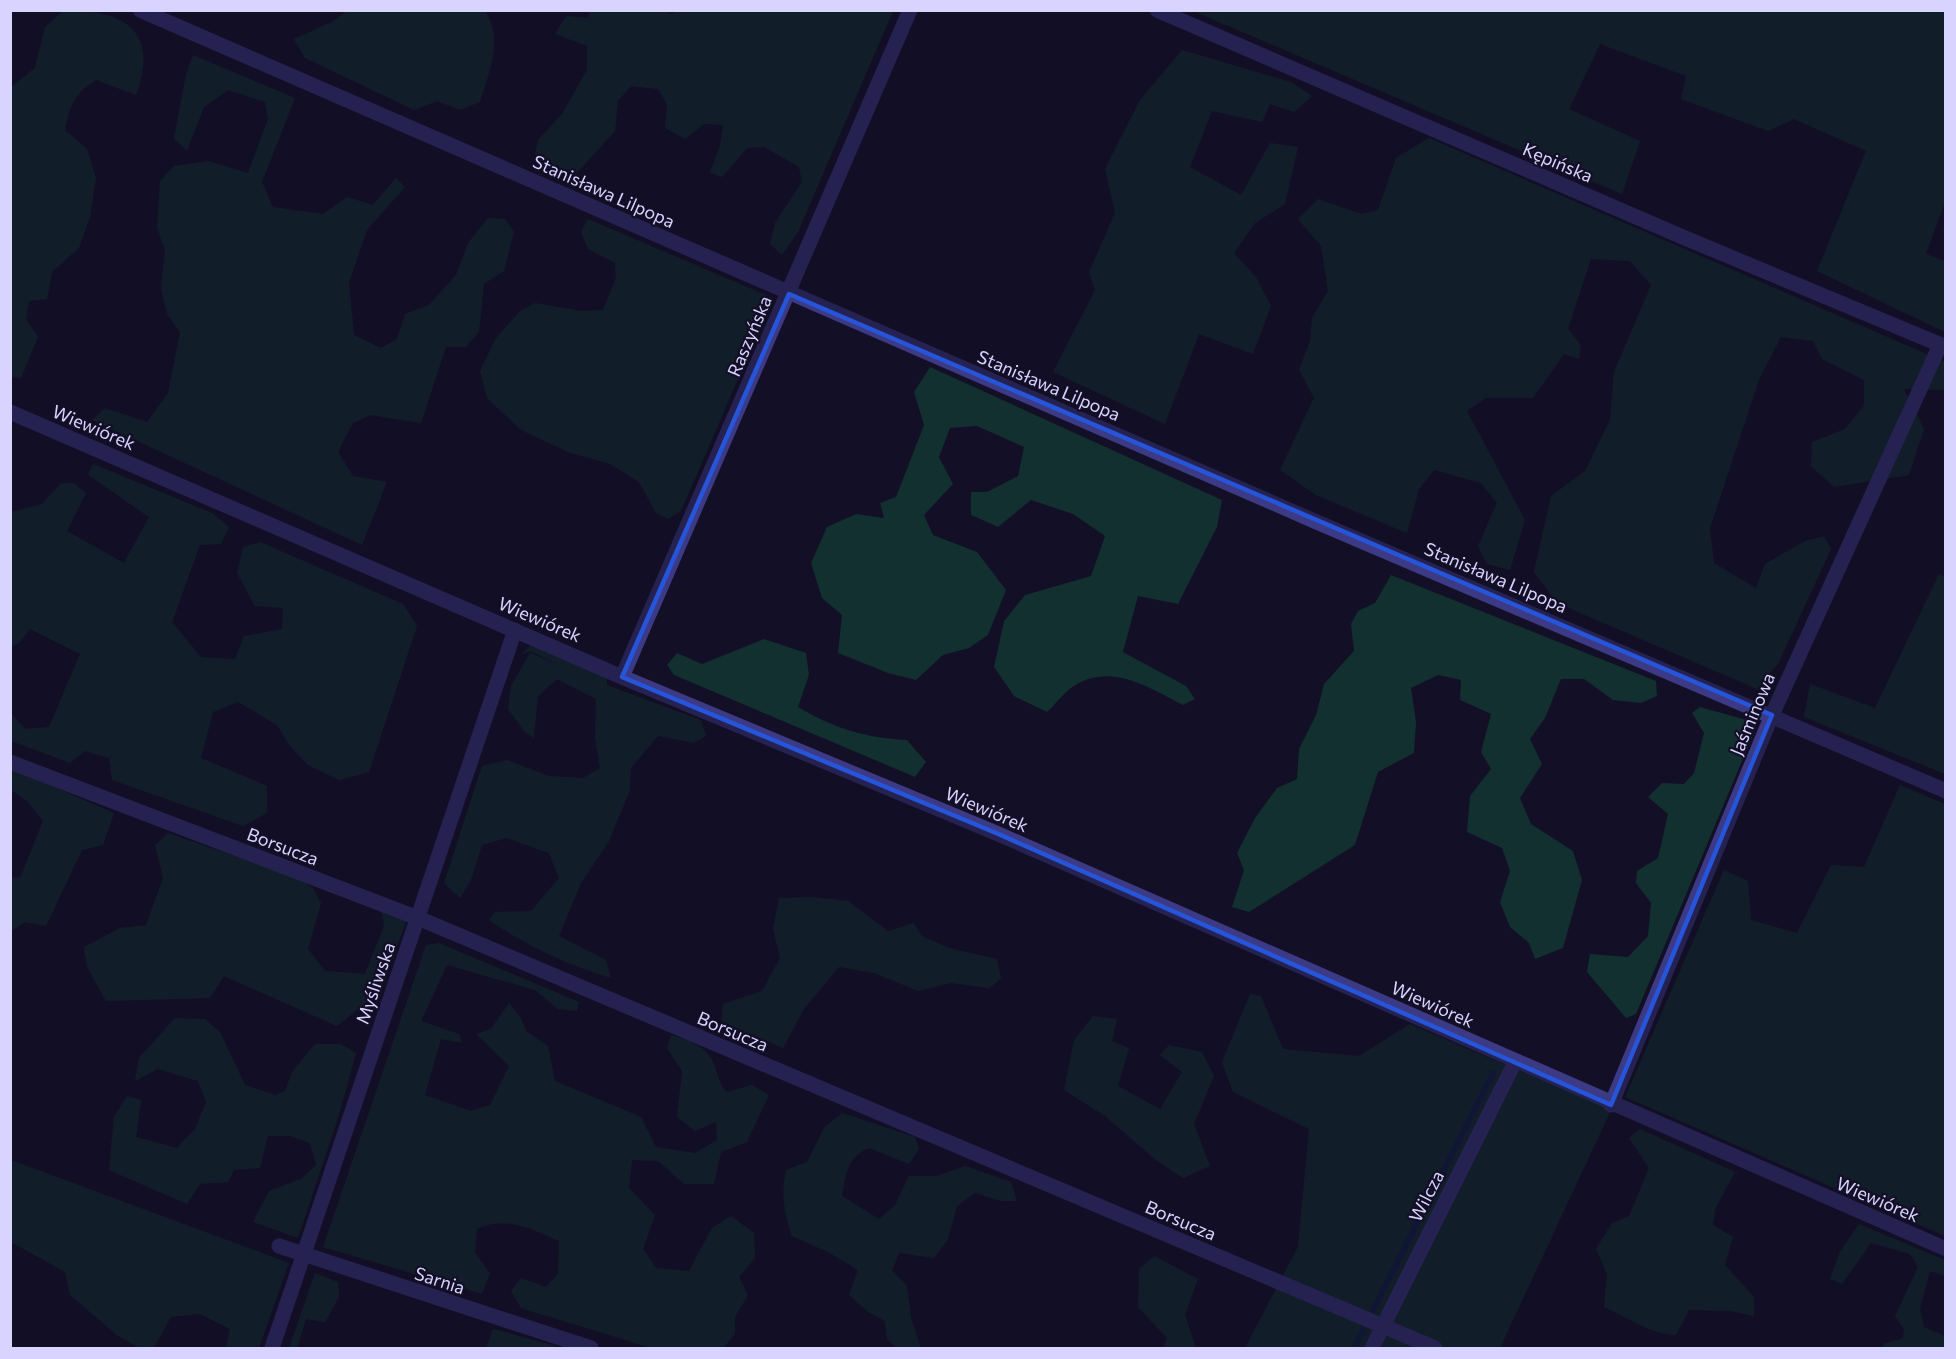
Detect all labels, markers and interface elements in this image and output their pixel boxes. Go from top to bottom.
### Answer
street label: Kępińska [1520,137,1596,187]
street label: Stanisława Lilpopa [530,150,678,232]
street label: Raszyńska [722,292,776,380]
street label: Stanisława Lilpopa [974,345,1124,425]
street label: Wiewiórek [49,400,139,454]
street label: Stanisława Lilpopa [1421,537,1571,617]
street label: Wiewiórek [495,592,585,646]
street label: Jaśminowa [1725,669,1779,759]
street label: Wiewiórek [942,782,1032,836]
street label: Borsucza [244,822,322,870]
street label: Myśliwska [351,939,399,1027]
street label: Wiewiórek [1388,976,1478,1032]
street label: Borsucza [694,1006,772,1056]
street label: Wilcza [1404,1167,1448,1225]
street label: Wiewiórek [1833,1172,1923,1226]
street label: Borsucza [1142,1195,1220,1245]
street label: Sarnia [412,1262,468,1298]

